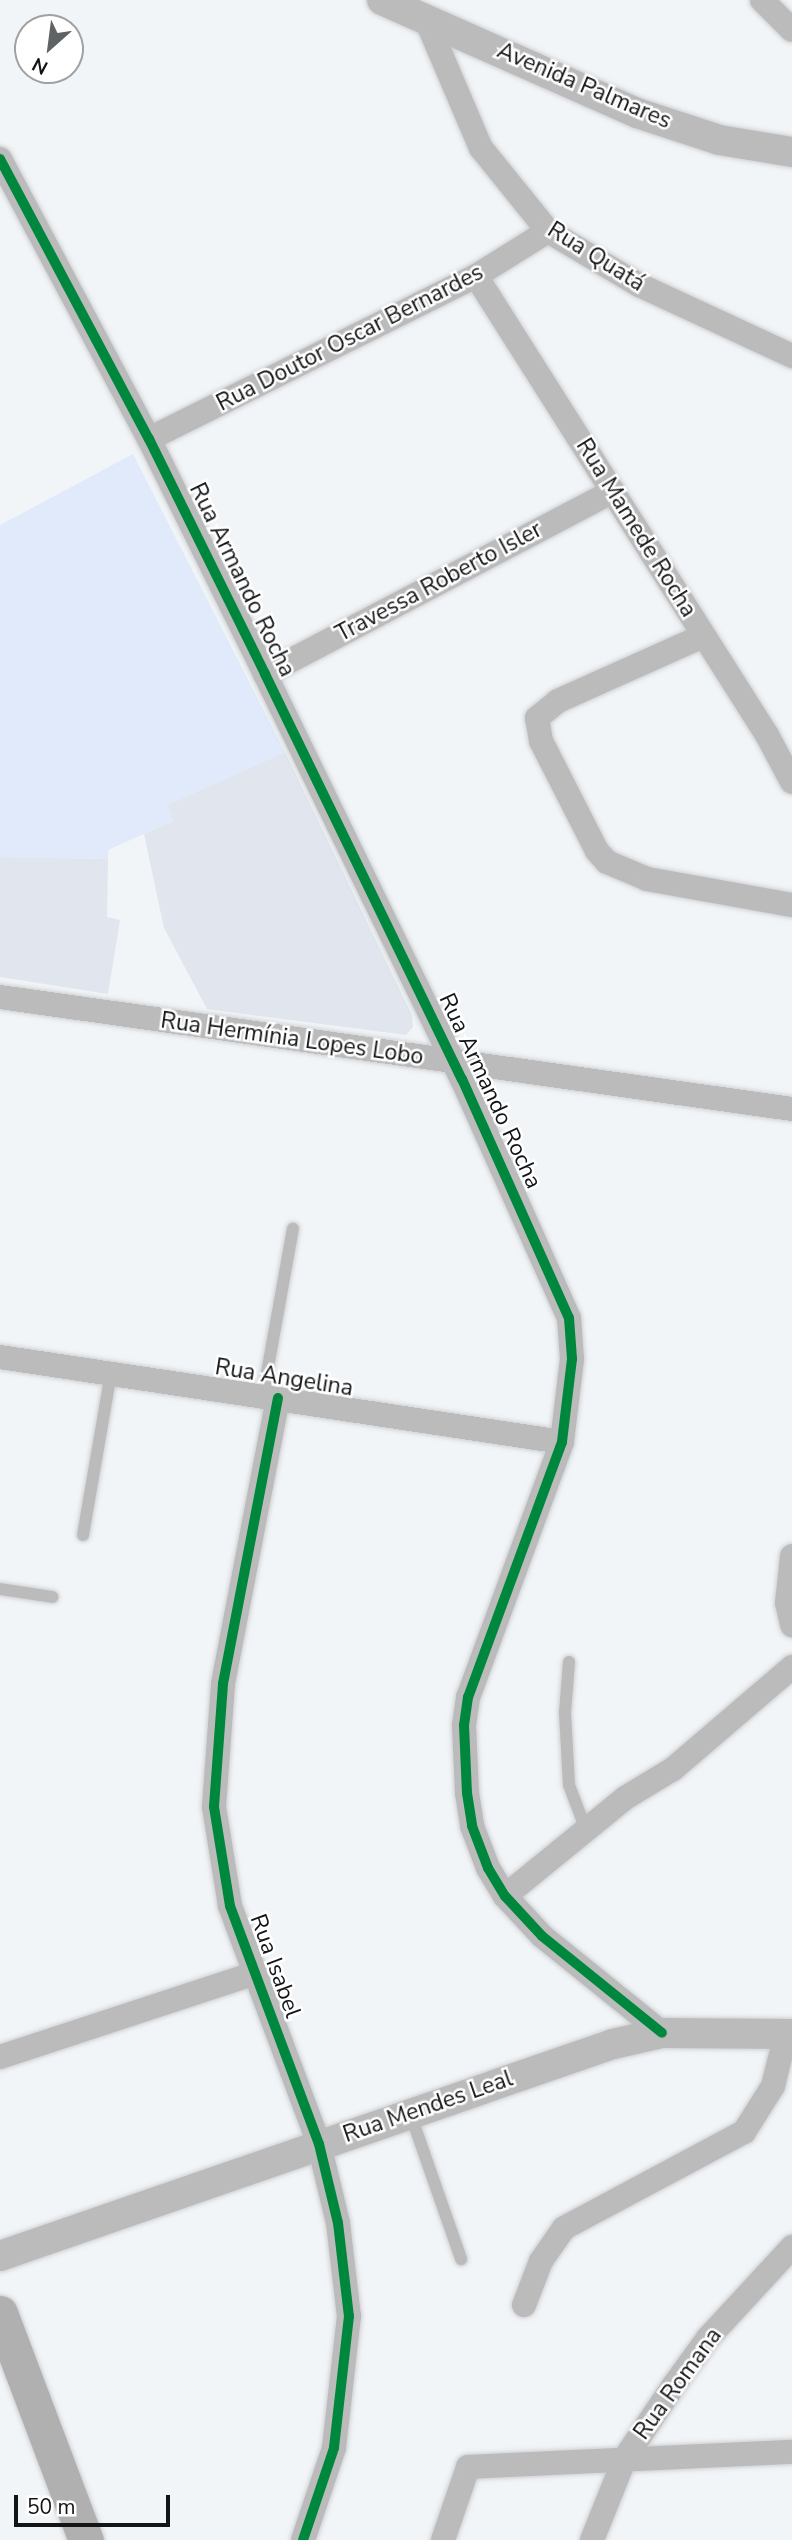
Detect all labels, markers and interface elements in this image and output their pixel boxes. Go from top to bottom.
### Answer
north arrow [14,14,84,84]
street label: Avenida Palmares [493,37,675,135]
text: N [28,51,52,81]
street label: Rua Quatá [542,216,650,298]
street label: Rua Doutor Oscar Bernardes [212,259,488,417]
street label: Rua Mamede Rocha [570,434,702,622]
street label: Rua Armando Rocha [183,479,301,681]
street label: Travessa Roberto Isler [331,516,547,648]
street label: Rua Armando Rocha [433,989,547,1193]
street label: Rua Hermínia Lopes Lobo [159,1007,425,1071]
street label: Rua Angelina [213,1353,355,1403]
street label: Rua Isabel [244,1911,306,2021]
street label: Rua Mendes Leal [340,2065,516,2149]
street label: Rua Romana [628,2323,728,2445]
scale bar [18,2480,173,2524]
text: 50 m [27,2493,76,2521]

